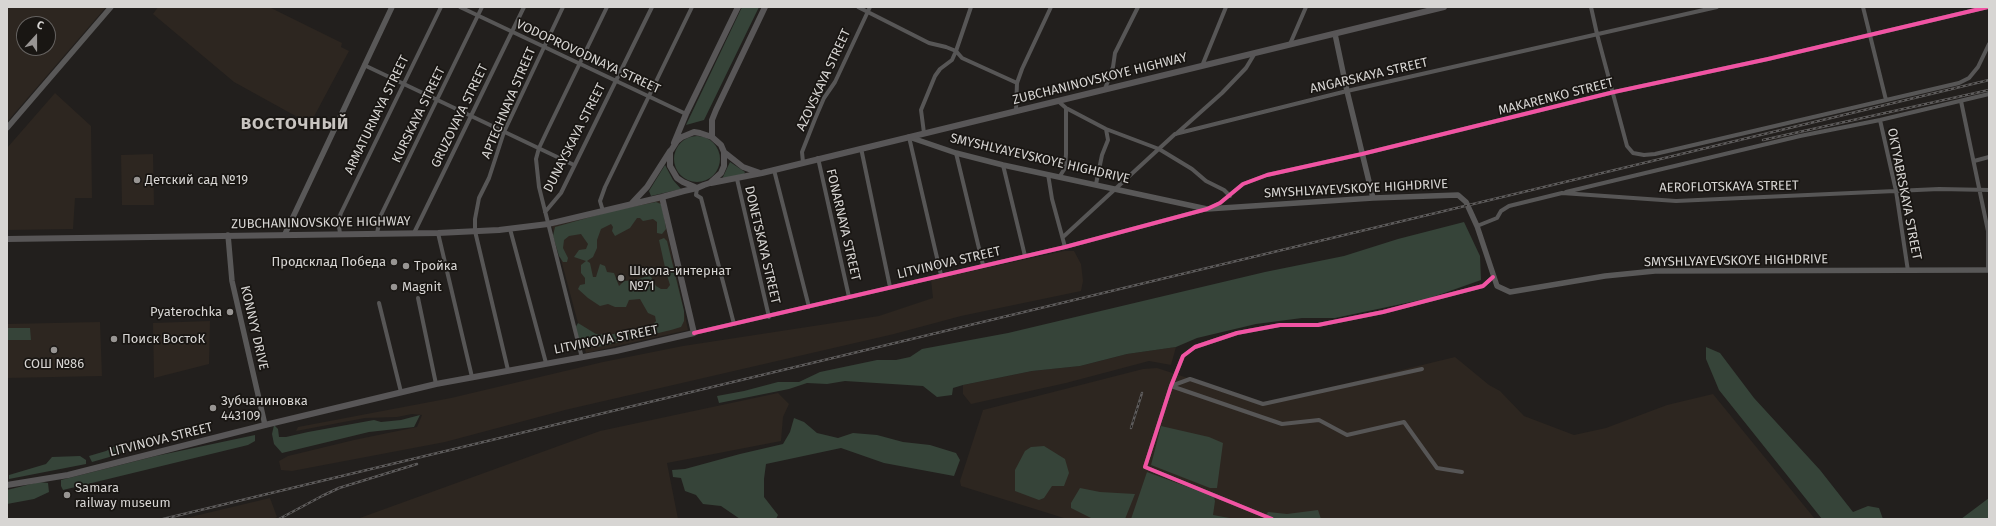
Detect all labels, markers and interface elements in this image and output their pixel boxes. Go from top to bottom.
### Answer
north arrow [16,16,56,56]
street label: VODOPROVODNAYA STREET [513,17,663,97]
text: С [35,18,45,32]
street label: AZOVSKAYA STREET [794,26,854,134]
street label: APTECHNAYA STREET [478,45,540,161]
street label: ZUBCHANINOVSKOYE HIGHWAY [1011,50,1189,108]
street label: ARMATURNAYA STREET [341,53,413,177]
street label: ANGARSKAYA STREET [1308,55,1430,97]
street label: GRUZOVAYA STREET [428,62,492,170]
street label: KURSKAYA STREET [389,64,449,166]
street label: MAKARENKO STREET [1497,75,1615,119]
street label: DUNAYSKAYA STREET [541,81,609,195]
district label: ВОСТОЧНЫЙ [241,114,349,134]
street label: OKTYABRSKAYA STREET [1884,127,1924,261]
street label: SMYSHLYAYEVSKOYE HIGHDRIVE [949,131,1131,187]
street label: FONARNAYA STREET [823,167,863,283]
place label: Детский сад №19 [145,172,248,188]
marker: Детский сад №19 [132,175,142,185]
street label: SMYSHLYAYEVSKOYE HIGHDRIVE [1264,176,1448,202]
street label: AEROFLOTSKAYA STREET [1659,178,1799,196]
street label: DONETSKAYA STREET [741,184,783,306]
street label: ZUBCHANINOVSKOYE HIGHWAY [231,214,411,232]
street label: LITVINOVA STREET [896,243,1002,283]
street label: SMYSHLYAYEVSKOYE HIGHDRIVE [1644,252,1828,270]
place label: Продсклад Победа [271,254,386,270]
marker: Продсклад Победа [389,257,399,267]
place label: Тройка [414,258,457,274]
marker: Тройка [401,261,411,271]
place label: Школа-интернат №71 [629,263,731,294]
marker: Школа-интернат №71 [616,273,626,283]
place label: Magnit [402,279,442,295]
marker: Magnit [389,282,399,292]
street label: KONNYY DRIVE [237,284,271,372]
place label: Pyaterochka [150,304,222,320]
marker: Pyaterochka [225,307,235,317]
street label: LITVINOVA STREET [553,322,659,358]
place label: Поиск ВостоК [122,331,205,347]
marker: Поиск ВостоК [109,334,119,344]
marker: СОШ №86 [49,345,59,355]
place label: СОШ №86 [24,356,84,372]
place label: Зубчаниновка 443109 [221,393,308,424]
marker: Зубчаниновка 443109 [208,403,218,413]
street label: LITVINOVA STREET [108,420,214,460]
place label: Samara railway museum [75,480,171,511]
marker: Samara railway museum [62,490,72,500]

